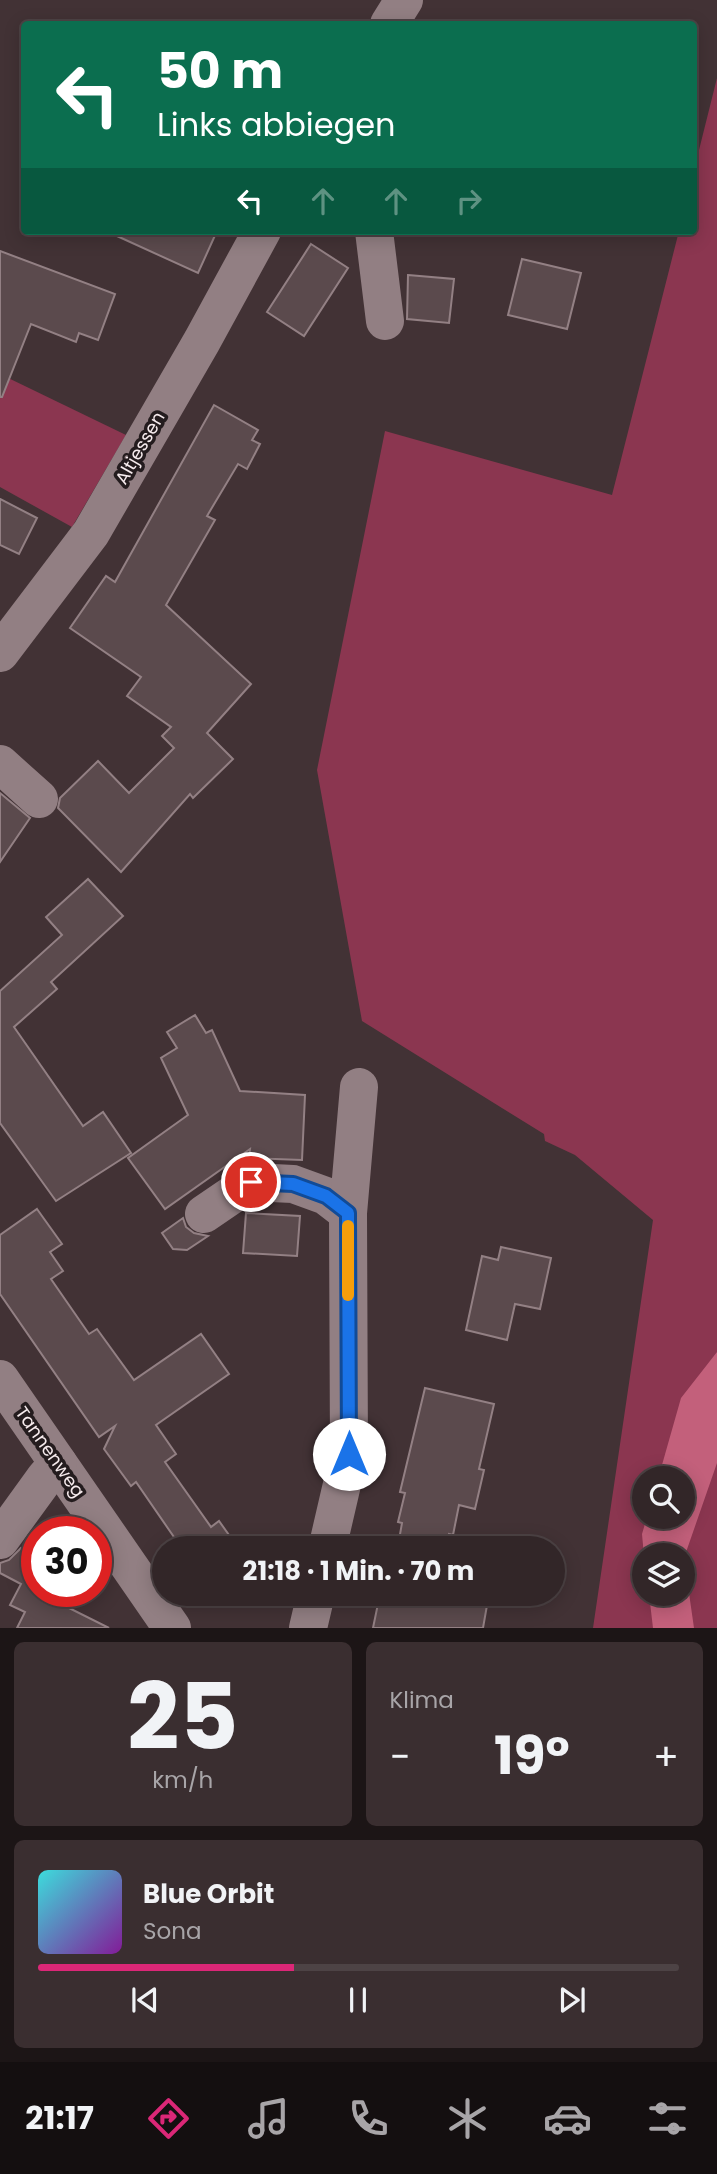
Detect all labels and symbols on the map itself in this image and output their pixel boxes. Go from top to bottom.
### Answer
street label: Altjessen [109,407,170,489]
pin [221,1152,281,1212]
street label: Tannenweg [10,1401,91,1502]
position arrow [312,1417,386,1491]
speed limit sign: 30 [21,1516,112,1607]

